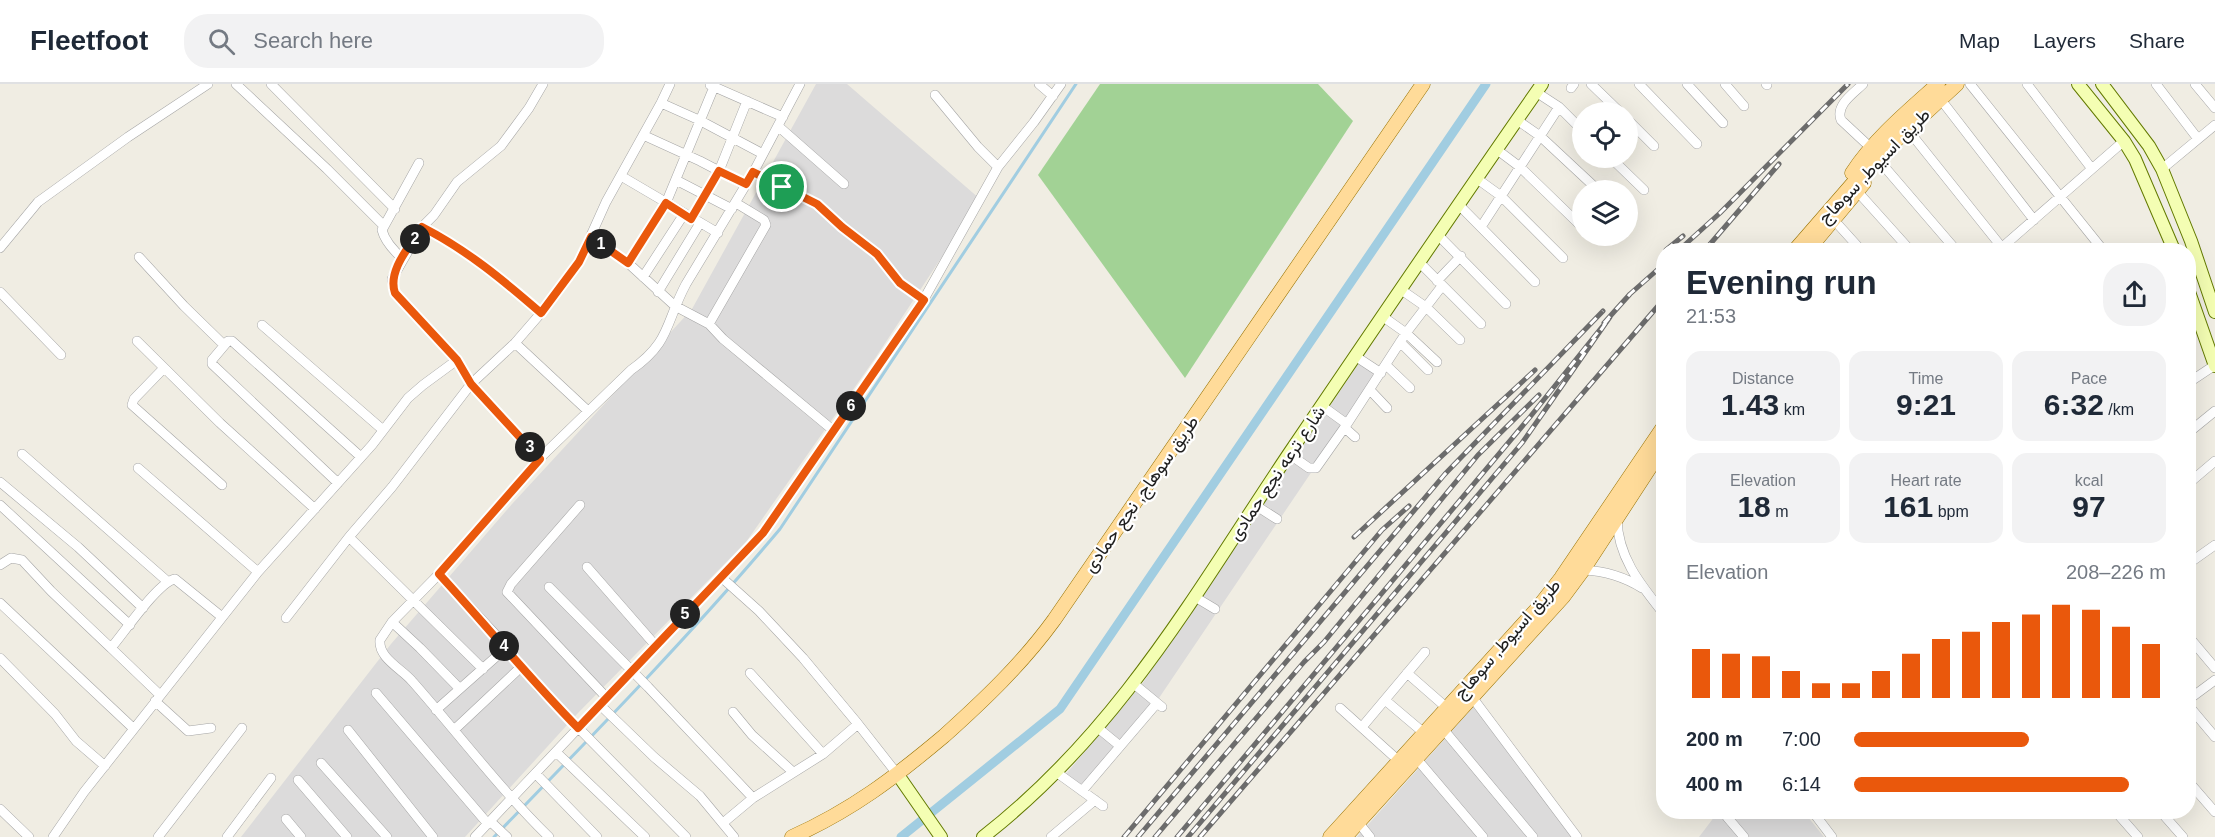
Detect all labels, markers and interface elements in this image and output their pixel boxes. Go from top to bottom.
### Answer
search box [184,14,604,68]
text: Fleetfoot [30,25,148,56]
icon: search [205,25,238,58]
text: Search here [253,28,373,53]
text: Map [1959,29,2000,52]
text: Layers [2033,29,2096,52]
text: Share [2129,29,2185,52]
map controls [1572,102,1638,246]
button: locate [1572,102,1638,168]
street label: طريق اسيوط, سوهاج [1814,104,1935,229]
pin [756,161,807,212]
icon: arrive [765,170,798,203]
button: layers [1572,180,1638,246]
pin: 2 [400,224,430,254]
pin: 1 [586,229,616,259]
text: 2 [411,230,419,247]
text: 1 [597,235,605,252]
button: share [2103,263,2166,326]
text: Evening run [1686,264,1877,301]
text: 21:53 [1686,305,1736,327]
text: Distance [1732,370,1794,387]
text: Time [1909,370,1943,387]
text: Pace [2071,370,2107,387]
text: 1.43 [1721,388,1779,421]
text: 9:21 [1896,388,1956,421]
text: 6:32 [2044,388,2104,421]
pin: 6 [836,391,866,421]
text: 6 [847,397,855,414]
text: km [1779,401,1805,418]
text: /km [2104,401,2134,418]
street label: شارع ترعه نجع حمادى [1225,402,1331,545]
street label: طريق سوهاج, نجع حمادى [1079,412,1204,577]
pin: 3 [515,432,545,462]
text: 3 [526,438,534,455]
text: Elevation [1730,472,1796,489]
text: Heart rate [1890,472,1962,489]
text: kcal [2075,472,2103,489]
text: 18 [1737,490,1771,523]
text: 161 [1883,490,1933,523]
text: 97 [2072,490,2106,523]
text: m [1771,503,1789,520]
text: bpm [1933,503,1969,520]
text: Elevation [1686,561,1768,583]
text: 208–226 m [2066,561,2166,583]
street label: طريق اسيوط, سوهاج [1450,575,1566,704]
pin: 5 [670,599,700,629]
text: 5 [681,605,689,622]
pin: 4 [489,631,519,661]
text: 4 [500,637,508,654]
text: 200 m [1686,728,1743,750]
text: 7:00 [1782,728,1821,750]
text: 400 m [1686,773,1743,795]
text: 6:14 [1782,773,1821,795]

